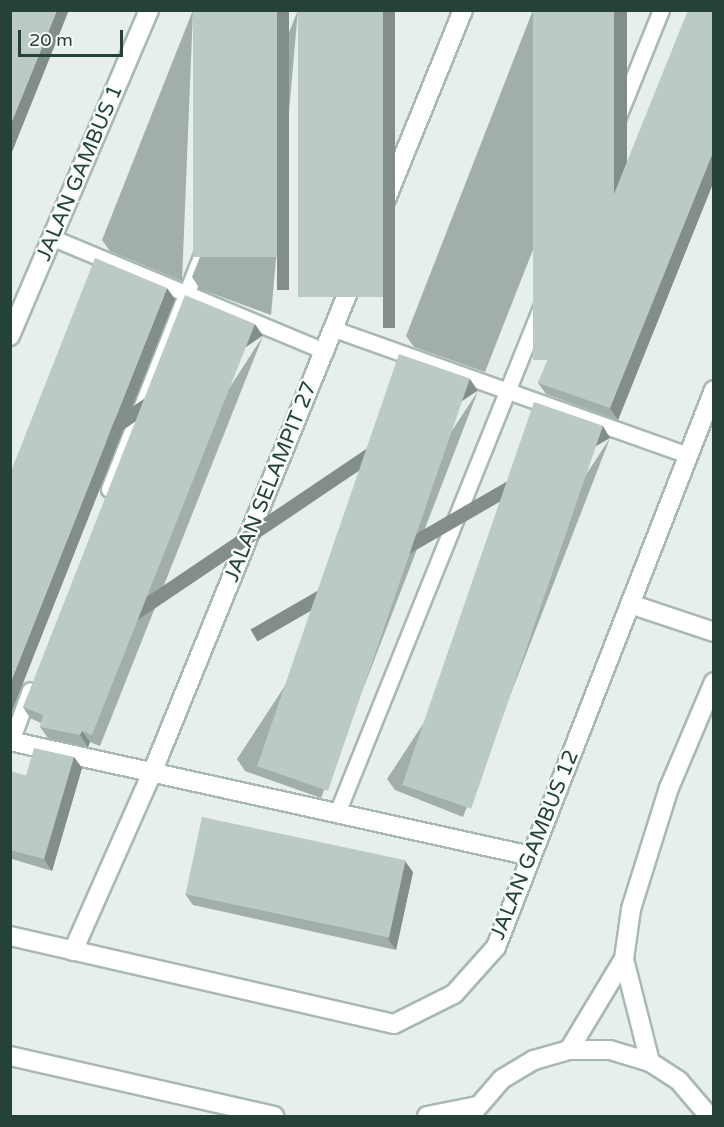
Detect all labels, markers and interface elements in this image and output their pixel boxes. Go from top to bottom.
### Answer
scale bar [21,18,126,56]
text: 20 m [29,29,73,51]
street label: JALAN GAMBUS 1 [31,81,129,265]
street label: JALAN SELAMPIT 27 [219,378,323,586]
street label: JALAN GAMBUS 12 [485,747,585,943]

